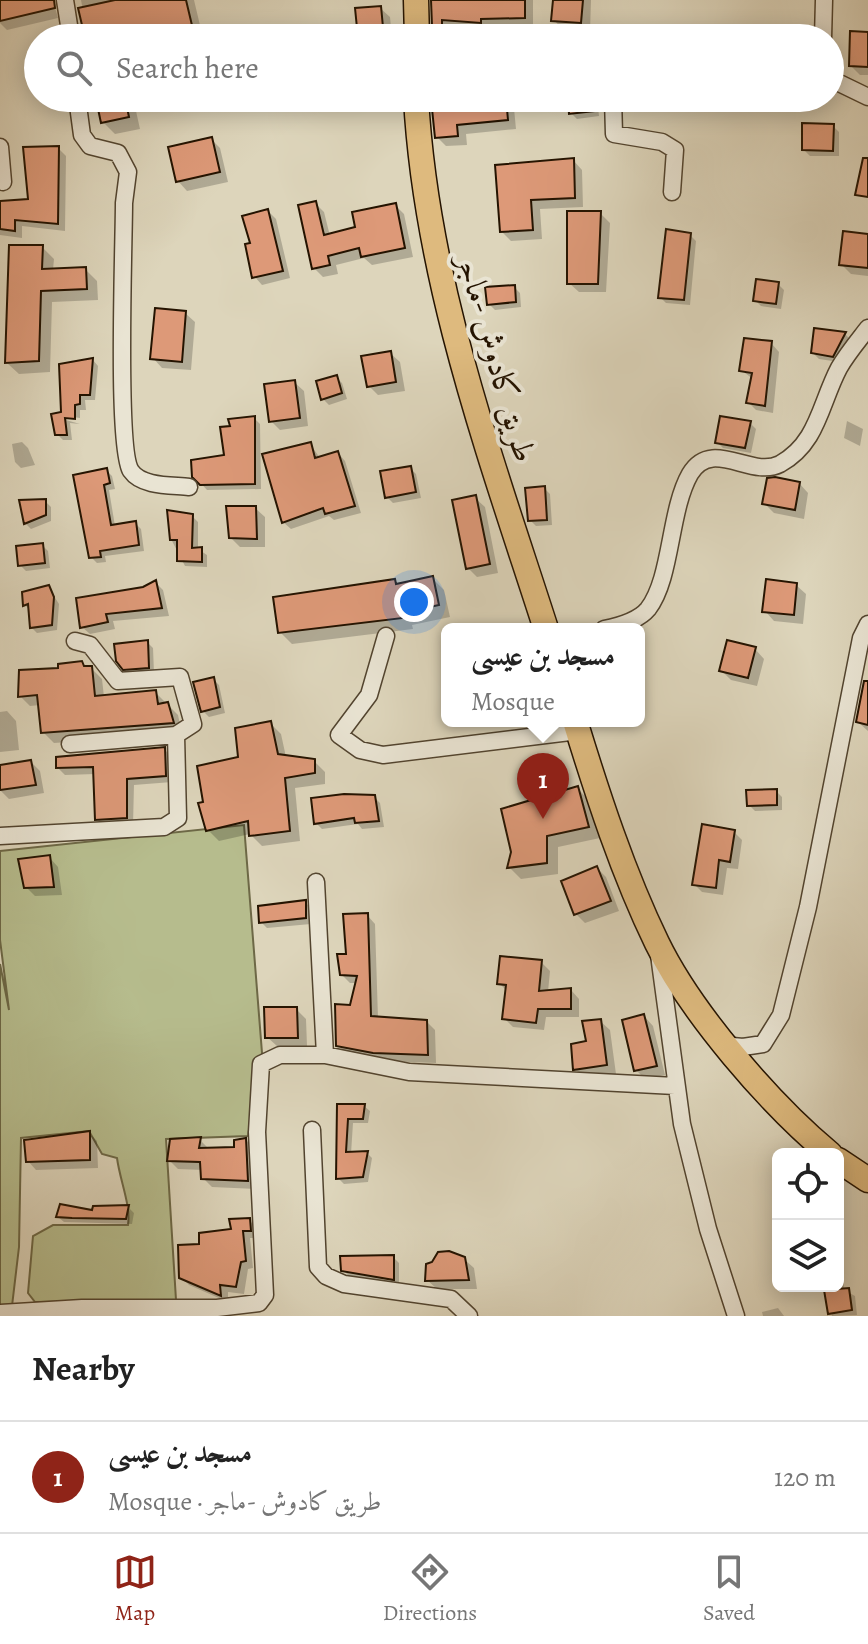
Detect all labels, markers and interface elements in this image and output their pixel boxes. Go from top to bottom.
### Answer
search box [24,24,844,112]
icon: search [52,46,96,90]
text: Search here [116,48,259,88]
street label: طريق كادوش -ماجر [445,246,548,467]
your location [394,582,434,622]
popup [441,623,645,727]
text: مسجد بن عيسى [471,635,615,675]
text: Mosque [471,684,555,719]
pin: 1 [517,753,569,819]
map controls [772,1148,844,1292]
button: locate [772,1148,844,1220]
button: layers [772,1220,844,1292]
text: Nearby [32,1345,135,1392]
text: مسجد بن عيسى [108,1432,252,1472]
text: 1 [53,1460,63,1495]
text: 120 m [774,1460,836,1495]
text: Mosque · طريق كادوش -ماجر [108,1484,382,1519]
tab: Map [113,1550,157,1628]
tab: Directions [383,1550,477,1628]
tab: Saved [703,1550,755,1628]

